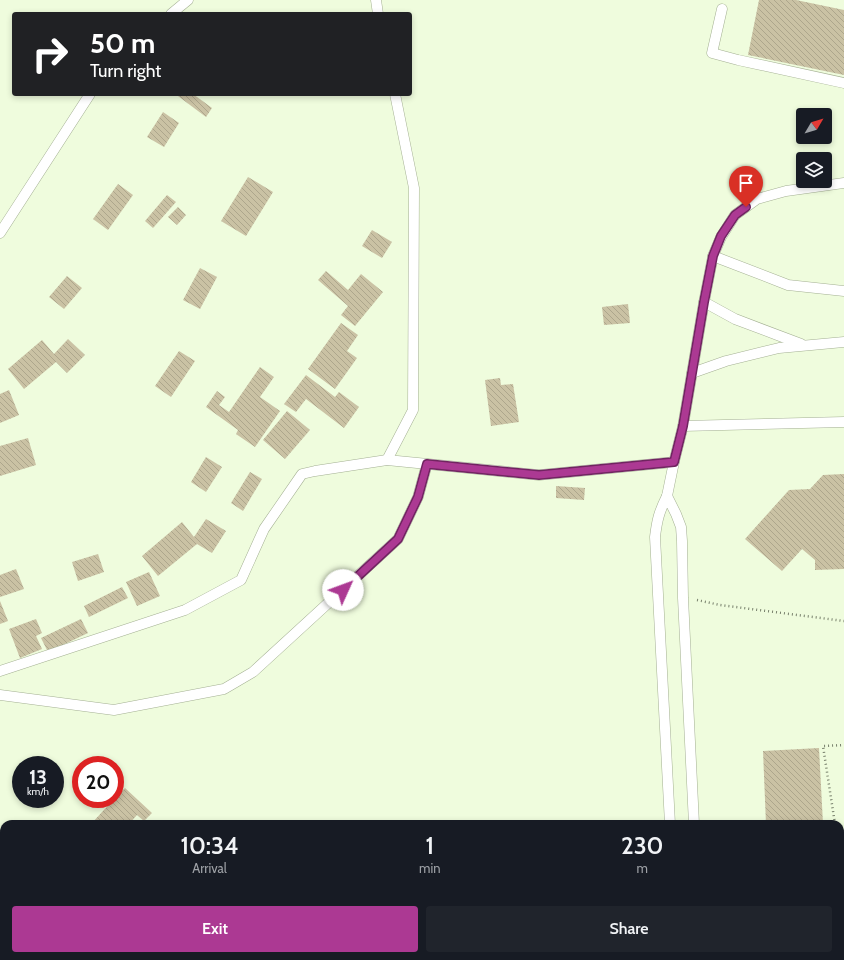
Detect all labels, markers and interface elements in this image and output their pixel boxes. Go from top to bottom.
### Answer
text: 50 m [90,26,155,60]
icon: right [24,28,76,80]
text: Turn right [90,60,161,82]
north arrow [796,108,832,144]
map controls [796,108,832,188]
button: layers [796,152,832,188]
pin [729,166,763,207]
icon: arrive [735,172,757,194]
position arrow [322,569,364,611]
speed limit sign: 20 [72,756,124,808]
text: 13 [29,765,47,789]
text: km/h [27,785,49,798]
text: 10:34 [181,831,239,860]
text: 1 [426,831,434,860]
text: 230 [621,831,663,860]
text: Arrival [192,860,227,876]
text: min [419,860,440,876]
text: m [637,860,648,876]
button: Exit [12,906,418,952]
button: Share [426,906,832,952]

